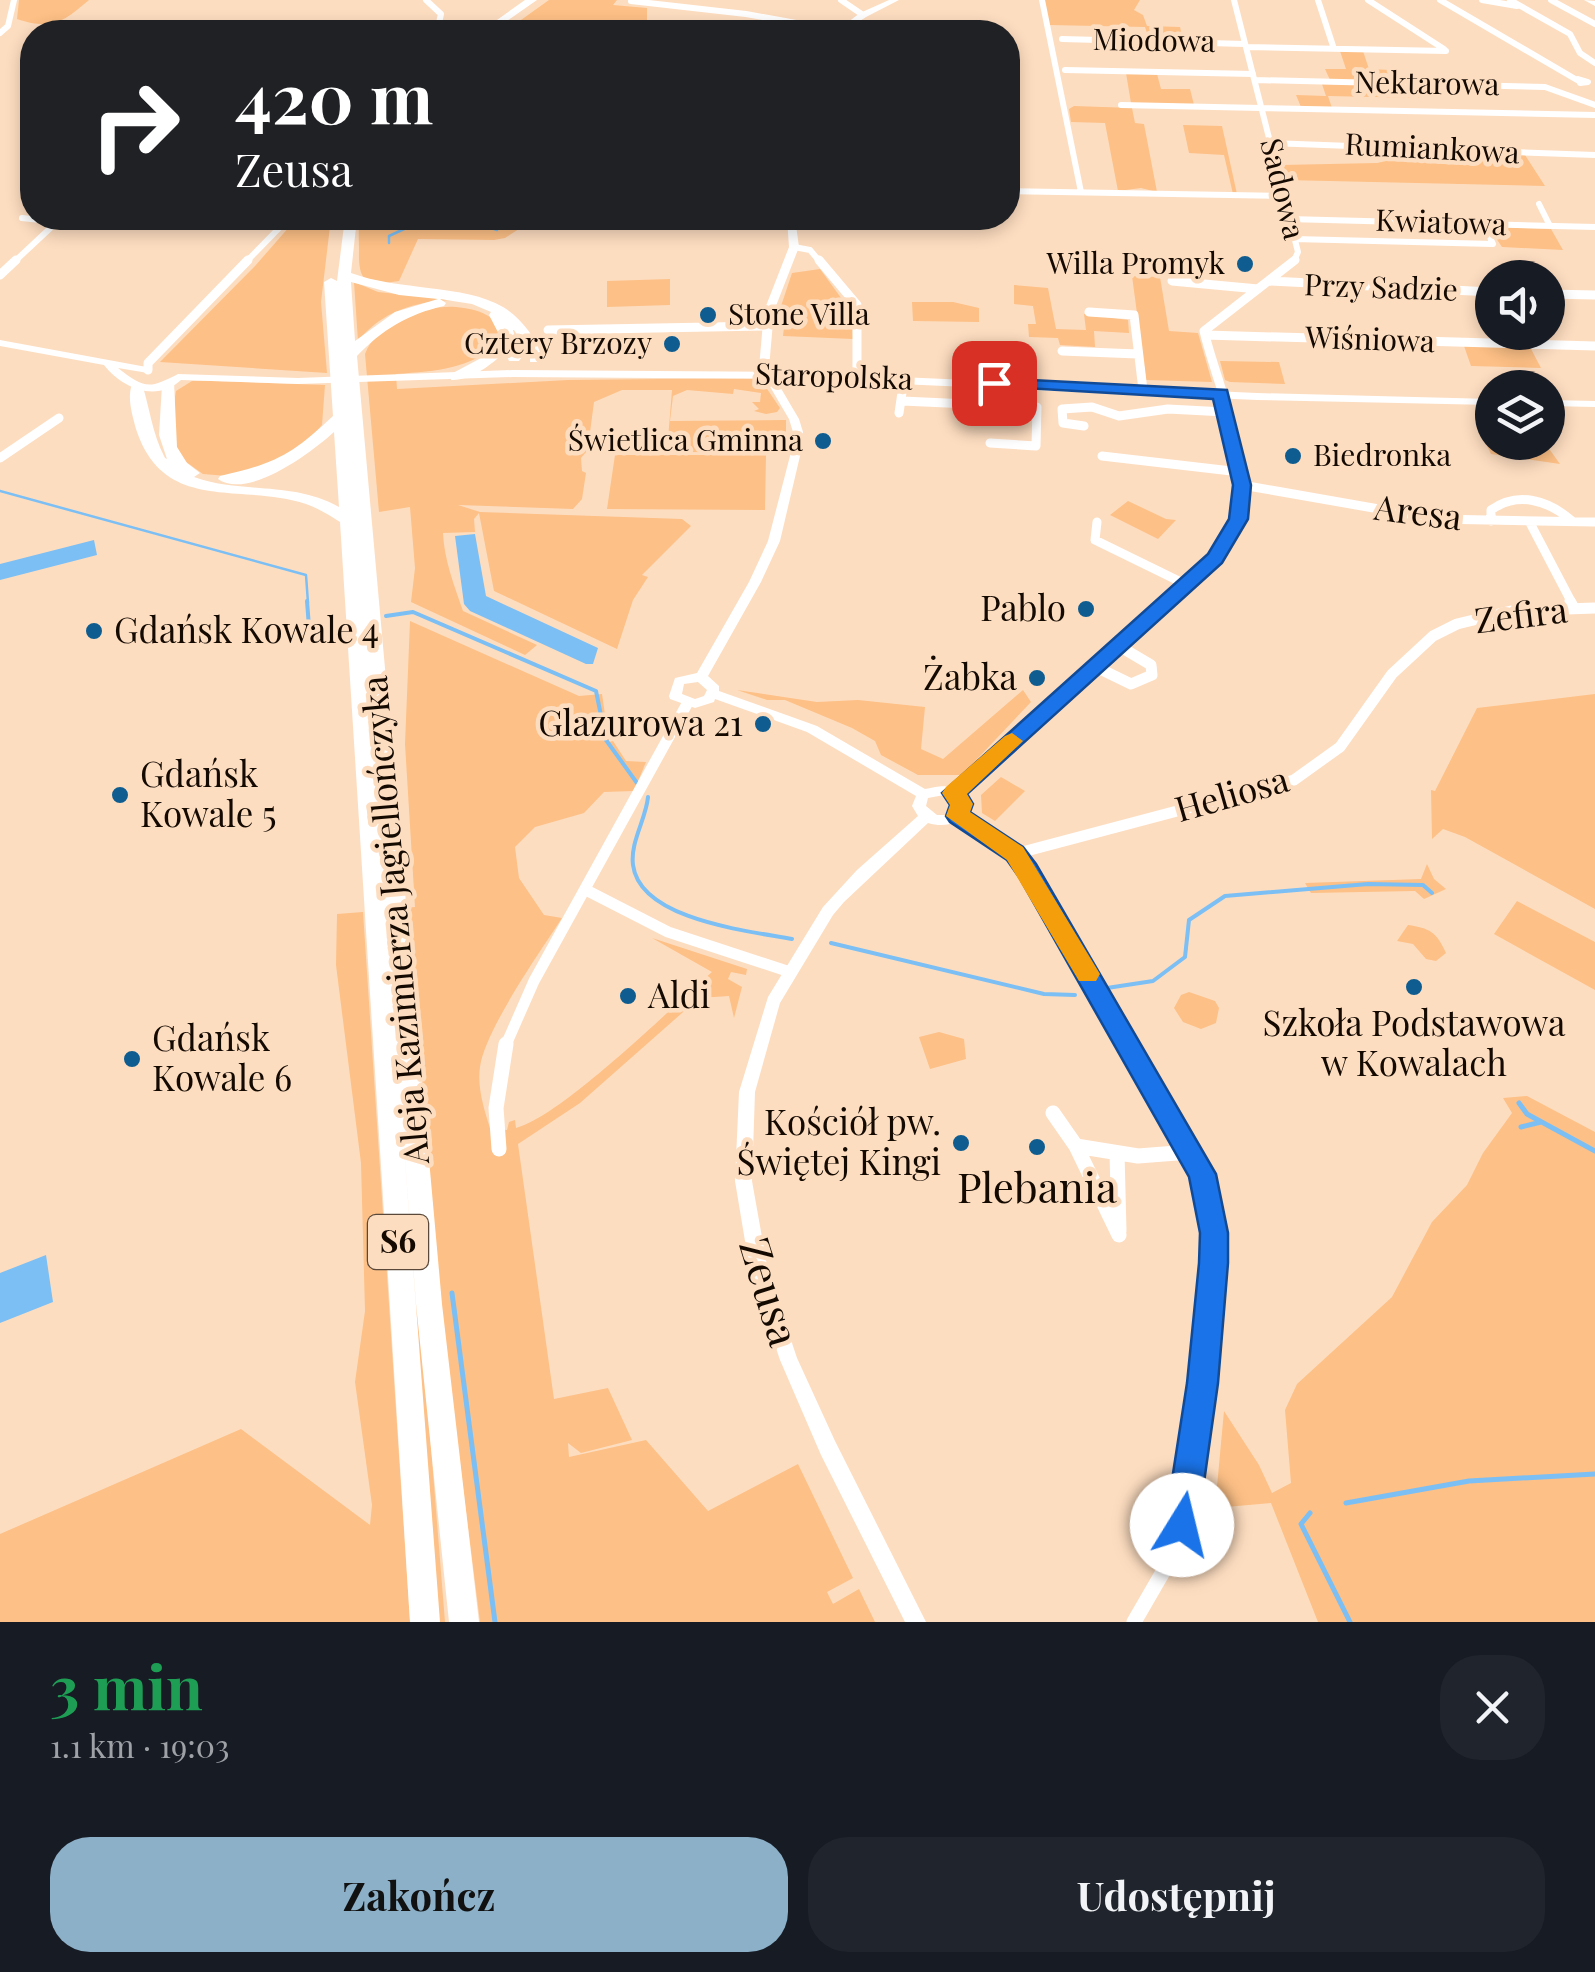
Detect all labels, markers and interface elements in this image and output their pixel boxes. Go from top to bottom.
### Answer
street label: Miodowa [1092,18,1216,60]
text: 420 m [235,48,433,142]
icon: right [70,60,200,190]
street label: Nektarowa [1354,61,1500,103]
street label: Rumiankowa [1344,122,1521,172]
street label: Sadowa [1252,134,1316,243]
text: Zeusa [235,138,353,198]
street label: Kwiatowa [1375,199,1507,243]
place label: Willa Promyk [1046,242,1225,282]
marker: Willa Promyk [1234,253,1256,275]
map controls [1475,260,1565,460]
button: sound [1475,260,1565,350]
street label: Przy Sadzie [1304,263,1459,309]
place label: Stone Villa [728,293,870,333]
marker: Stone Villa [697,304,719,326]
street label: Wiśniowa [1304,316,1435,360]
place label: Cztery Brzozy [464,322,652,362]
marker: Cztery Brzozy [661,333,683,355]
pin [952,341,1037,426]
street label: Staropolska [755,352,914,398]
icon: arrive [967,356,1022,411]
button: layers [1475,370,1565,460]
place label: Świetlica Gminna [568,419,803,459]
marker: Świetlica Gminna [812,430,834,452]
place label: Biedronka [1313,434,1451,474]
marker: Biedronka [1282,445,1304,467]
street label: Aresa [1371,482,1465,539]
place label: Pablo [980,583,1066,630]
street label: Zefira [1472,584,1570,643]
marker: Pablo [1075,598,1097,620]
place label: Gdańsk Kowale 4 [114,605,379,652]
marker: Gdańsk Kowale 4 [83,620,105,642]
place label: Żabka [923,652,1018,699]
marker: Żabka [1026,667,1048,689]
street label: Aleja Kazimierza Jagiellończyka [349,674,438,1167]
place label: Glazurowa 21 [538,698,743,745]
marker: Glazurowa 21 [752,713,774,735]
place label: Gdańsk Kowale 5 [140,749,277,836]
street label: Heliosa [1169,754,1294,831]
marker: Gdańsk Kowale 5 [109,784,131,806]
place label: Aldi [647,970,710,1017]
marker: Szkoła Podstawowa w Kowalach [1403,976,1425,998]
marker: Aldi [617,985,639,1007]
place label: Szkoła Podstawowa w Kowalach [1262,998,1566,1085]
place label: Gdańsk Kowale 6 [152,1013,292,1100]
marker: Gdańsk Kowale 6 [121,1048,143,1070]
place label: Kościół pw. Świętej Kingi [737,1097,941,1184]
marker: Kościół pw. Świętej Kingi [950,1132,972,1154]
marker: Plebania [1026,1136,1048,1158]
place label: Plebania [957,1158,1117,1214]
road number: S6 [368,1215,428,1269]
street label: Zeusa [728,1231,814,1352]
position arrow [1130,1473,1234,1577]
text: 3 min [50,1645,203,1725]
button: close [1440,1655,1545,1760]
text: 1.1 km · 19:03 [50,1723,229,1766]
button: Zakończ [50,1837,788,1952]
button: Udostępnij [808,1837,1545,1952]

